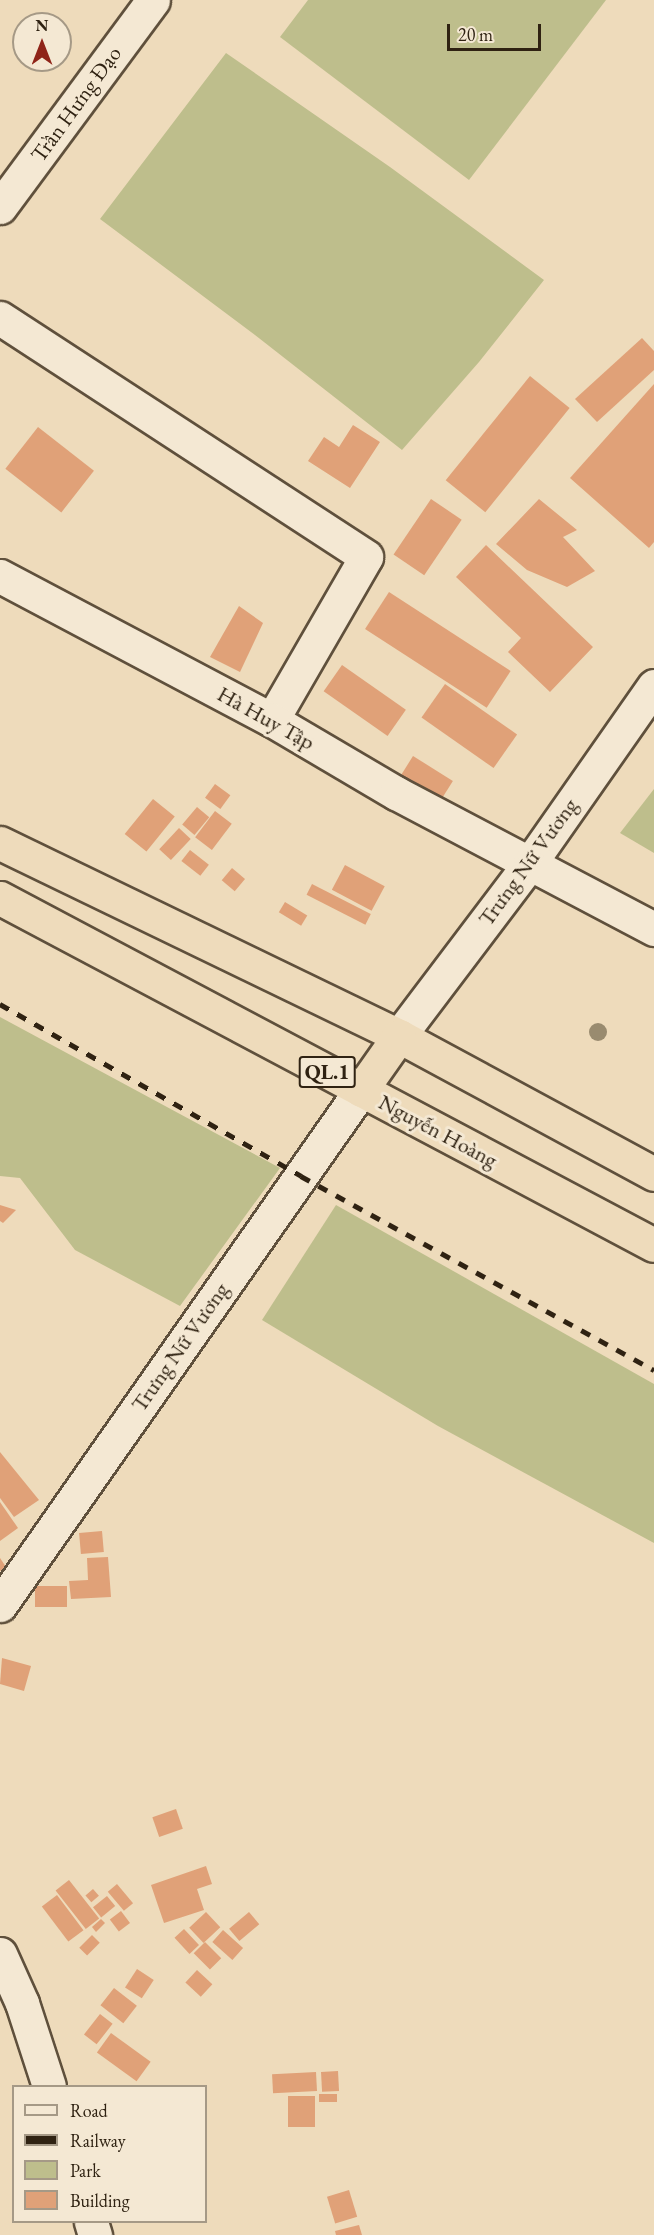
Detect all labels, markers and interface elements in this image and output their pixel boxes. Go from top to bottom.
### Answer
north arrow [12,12,72,72]
scale bar [450,12,544,50]
text: N [36,15,48,36]
text: 20 m [458,23,493,46]
street label: Trần Hưng Đạo [25,41,127,167]
street label: Hà Huy Tập [213,680,319,756]
street label: Trưng Nữ Vương [473,793,583,931]
road number: QL.1 [298,1054,356,1090]
street label: Nguyễn Hoàng [374,1089,502,1173]
street label: Trưng Nữ Vương [126,1277,234,1417]
legend [12,2085,207,2223]
text: Road [70,2099,108,2122]
text: Railway [70,2129,126,2152]
text: Park [70,2159,101,2182]
text: Building [70,2189,130,2212]

